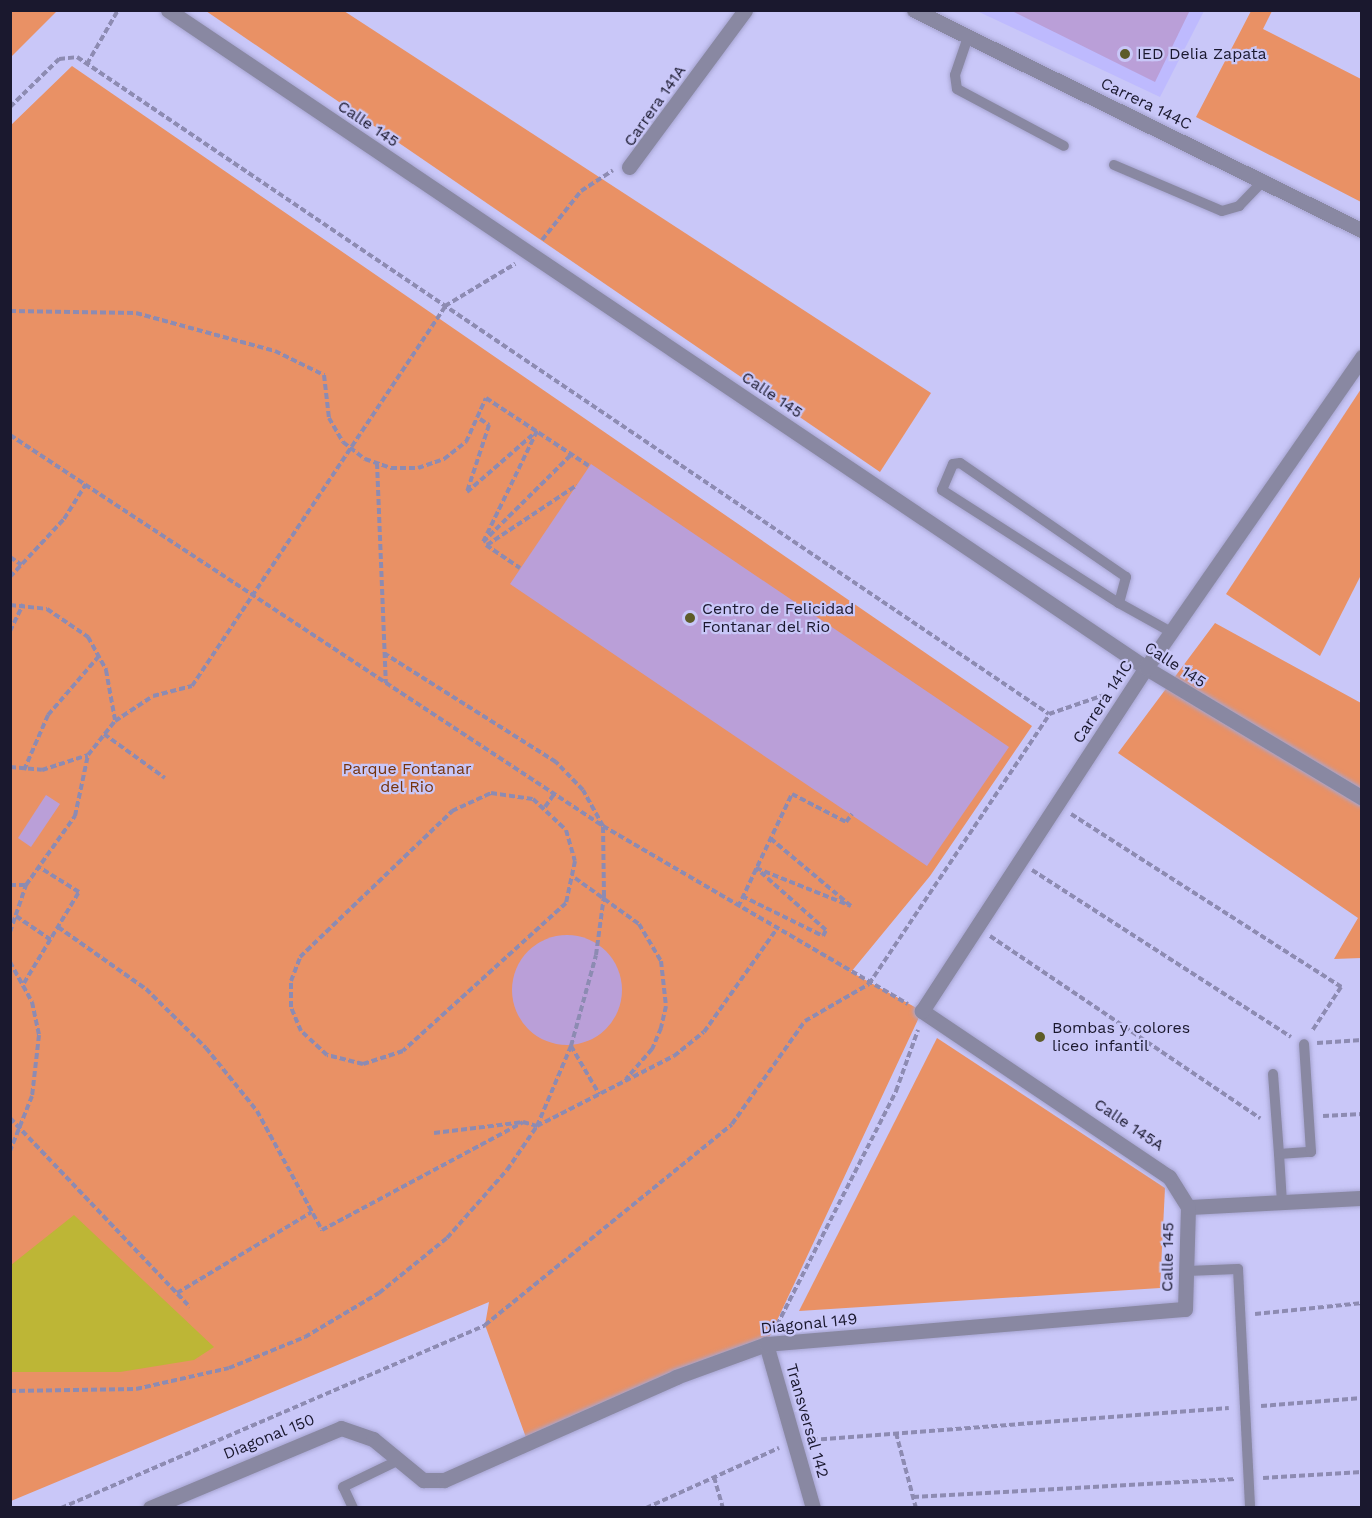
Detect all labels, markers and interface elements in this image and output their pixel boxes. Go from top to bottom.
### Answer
place label: IED Delia Zapata [1137,44,1267,64]
marker: IED Delia Zapata [1118,47,1132,61]
street label: Carrera 141A [620,61,690,151]
street label: Carrera 144C [1097,74,1195,134]
street label: Calle 145 [334,97,402,151]
street label: Calle 145 [738,368,806,422]
place label: Centro de Felicidad Fontanar del Rio [702,599,854,637]
marker: Centro de Felicidad Fontanar del Rio [683,611,697,625]
street label: Calle 145 [1140,638,1210,692]
street label: Carrera 141C [1069,657,1137,747]
park label: Parque Fontanar del Rio [342,759,472,797]
place label: Bombas y colores liceo infantil [1052,1018,1191,1056]
marker: Bombas y colores liceo infantil [1033,1030,1047,1044]
street label: Calle 145A [1090,1095,1168,1155]
street label: Calle 145 [1158,1222,1178,1292]
street label: Diagonal 149 [759,1309,859,1339]
street label: Transversal 142 [781,1361,833,1481]
street label: Diagonal 150 [220,1410,318,1464]

